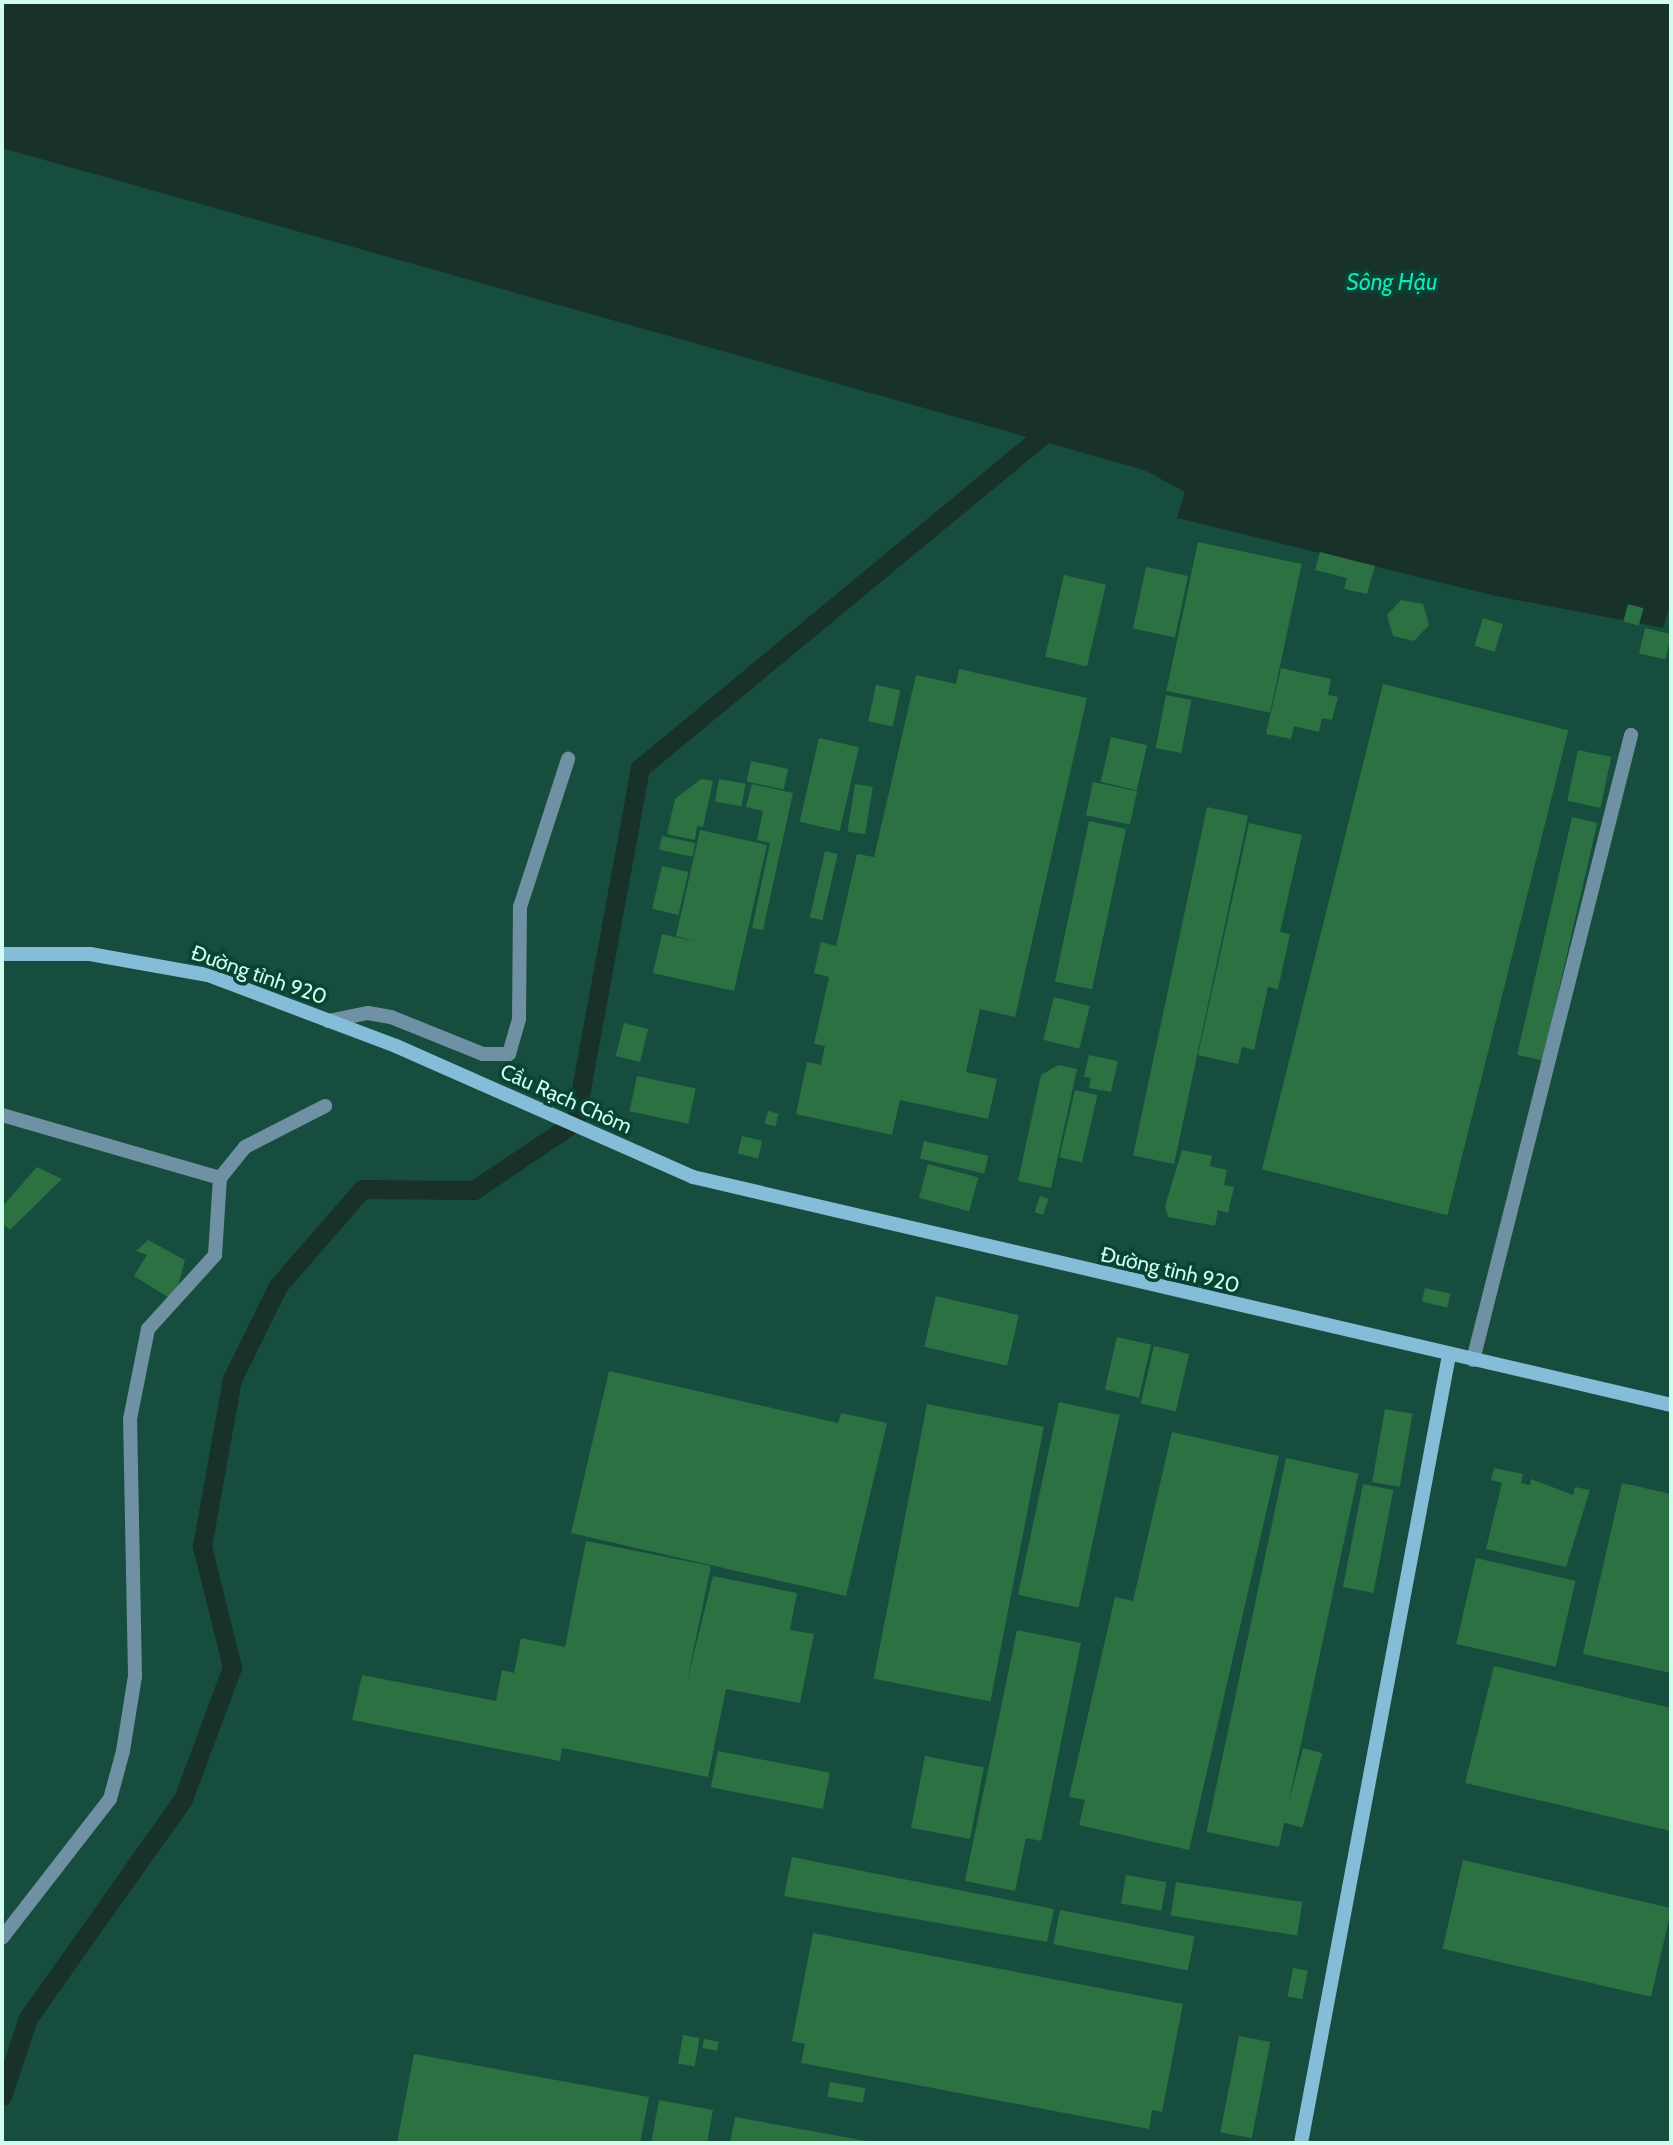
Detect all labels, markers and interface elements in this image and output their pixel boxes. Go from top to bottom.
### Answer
water label: Sông Hậu [1347,268,1437,296]
street label: Đường tỉnh 920 [188,940,330,1010]
street label: Cầu Rạch Chôm [496,1059,636,1139]
street label: Đường tỉnh 920 [1098,1242,1242,1298]

